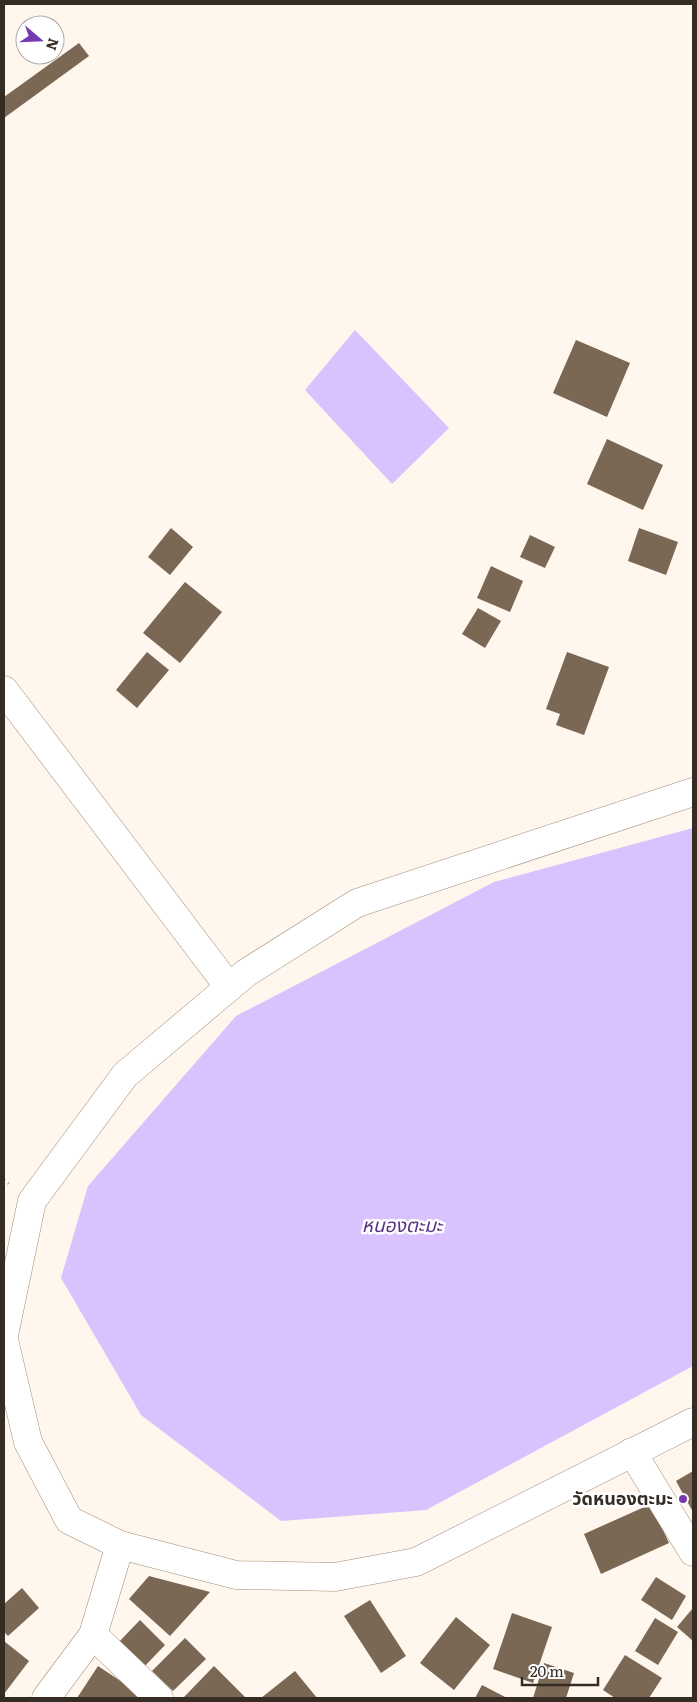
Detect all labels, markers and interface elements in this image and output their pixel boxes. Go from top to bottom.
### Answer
north arrow [15,15,65,65]
text: N [42,36,65,54]
water label: หนองตะมะ [362,1210,444,1238]
place label: วัดหนองตะมะ [572,1484,673,1511]
marker: วัดหนองตะมะ [677,1493,689,1505]
scale bar [522,1654,598,1686]
text: 20 m [530,1659,564,1682]

